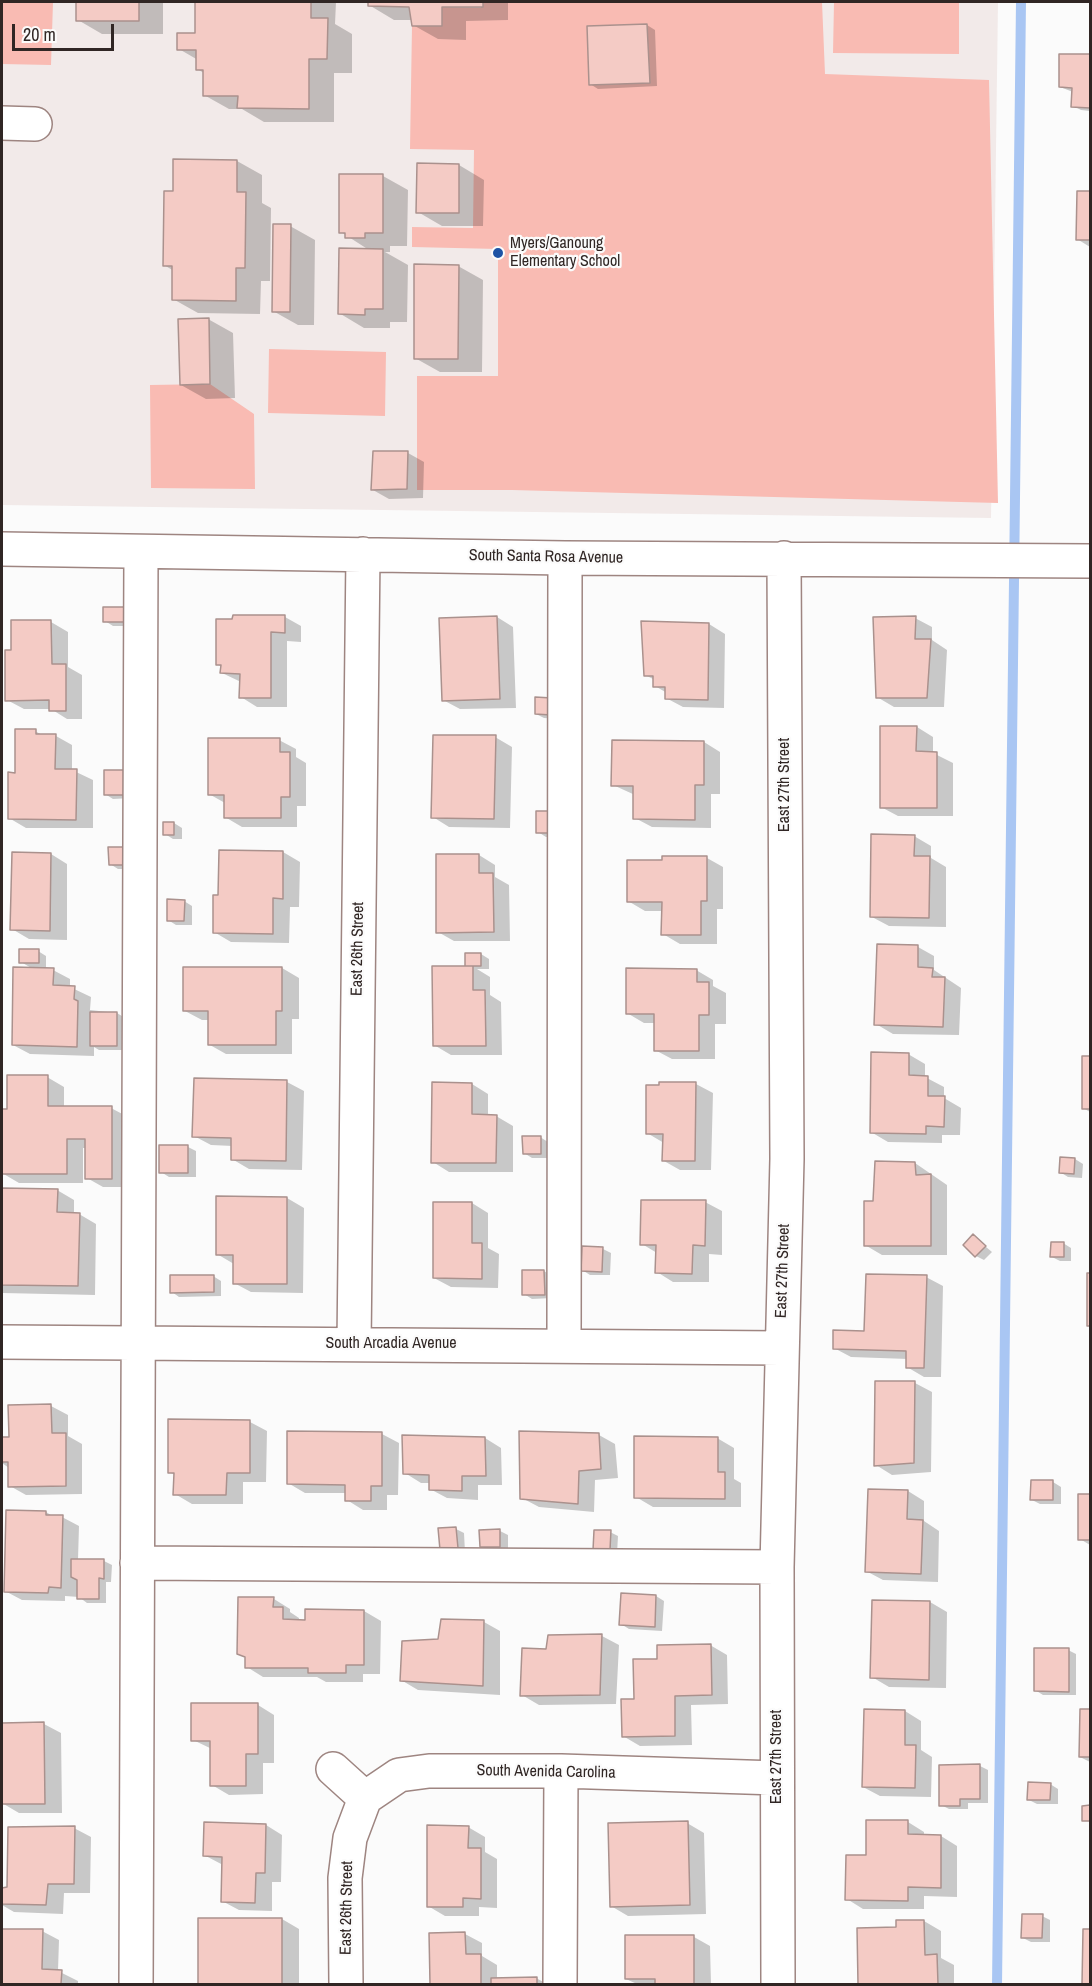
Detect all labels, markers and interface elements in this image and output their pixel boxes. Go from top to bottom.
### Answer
scale bar [15,12,117,50]
text: 20 m [23,22,56,47]
place label: Myers/Ganoung Elementary School [510,234,620,272]
marker: Myers/Ganoung Elementary School [491,246,505,260]
street label: South Santa Rosa Avenue [469,546,623,568]
street label: East 27th Street [775,738,795,832]
street label: East 26th Street [348,902,368,996]
street label: East 27th Street [772,1224,794,1318]
street label: South Arcadia Avenue [325,1334,457,1354]
street label: East 27th Street [767,1710,787,1804]
street label: South Avenida Carolina [476,1761,616,1783]
street label: East 26th Street [337,1861,357,1955]

